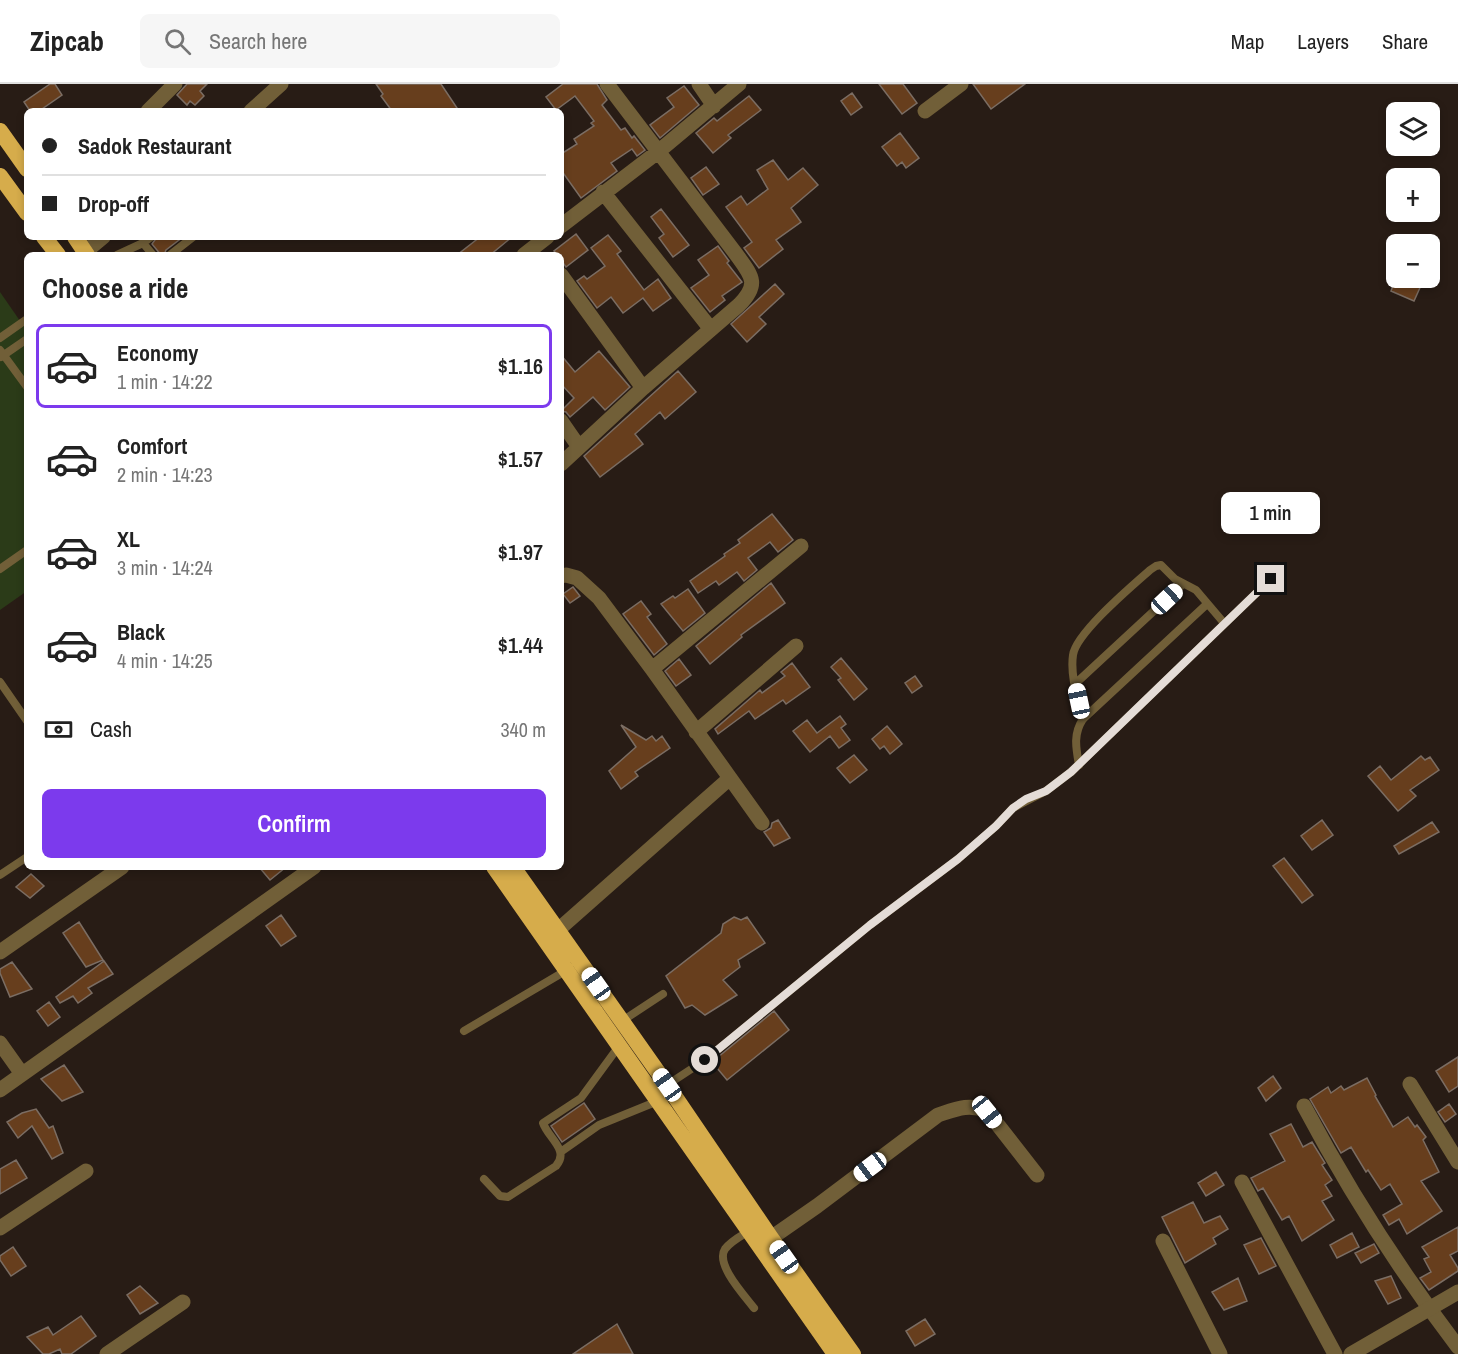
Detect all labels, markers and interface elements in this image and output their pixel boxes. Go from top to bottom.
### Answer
search box [140,14,560,68]
text: Zipcab [30,22,104,60]
icon: search [161,25,194,58]
text: Search here [209,26,307,56]
text: Map [1231,27,1264,56]
text: Layers [1297,27,1349,56]
text: Share [1382,27,1428,56]
map controls [1386,102,1440,288]
button: layers [1386,102,1440,156]
text: Sadok Restaurant [78,131,231,161]
button: + [1386,168,1440,222]
text: Drop-off [78,189,149,219]
button: − [1386,234,1440,288]
text: Choose a ride [42,270,188,306]
text: Economy [117,338,198,368]
icon: car [45,339,99,393]
text: $1.16 [498,351,543,381]
text: 1 min · 14:22 [117,368,213,395]
text: Comfort [117,431,187,461]
icon: car [45,432,99,486]
text: $1.57 [498,444,543,474]
text: 2 min · 14:23 [117,461,213,488]
callout: 1 min [1222,492,1320,534]
text: 1 min [1249,499,1292,526]
text: XL [117,524,140,554]
icon: car [45,525,99,579]
text: $1.97 [498,537,543,567]
text: 3 min · 14:24 [117,554,213,581]
route end [1257,565,1284,592]
car [1148,580,1186,618]
text: Black [117,617,165,647]
icon: car [45,618,99,672]
text: $1.44 [498,630,543,660]
text: 4 min · 14:25 [117,647,213,674]
car [1066,682,1092,720]
icon: cash [42,713,75,746]
text: Cash [90,714,132,744]
text: 340 m [500,716,546,743]
button: Confirm [42,789,546,858]
car [578,964,614,1004]
route start [691,1046,718,1073]
car [649,1065,685,1105]
car [969,1092,1005,1132]
car [850,1149,890,1185]
car [766,1237,802,1277]

